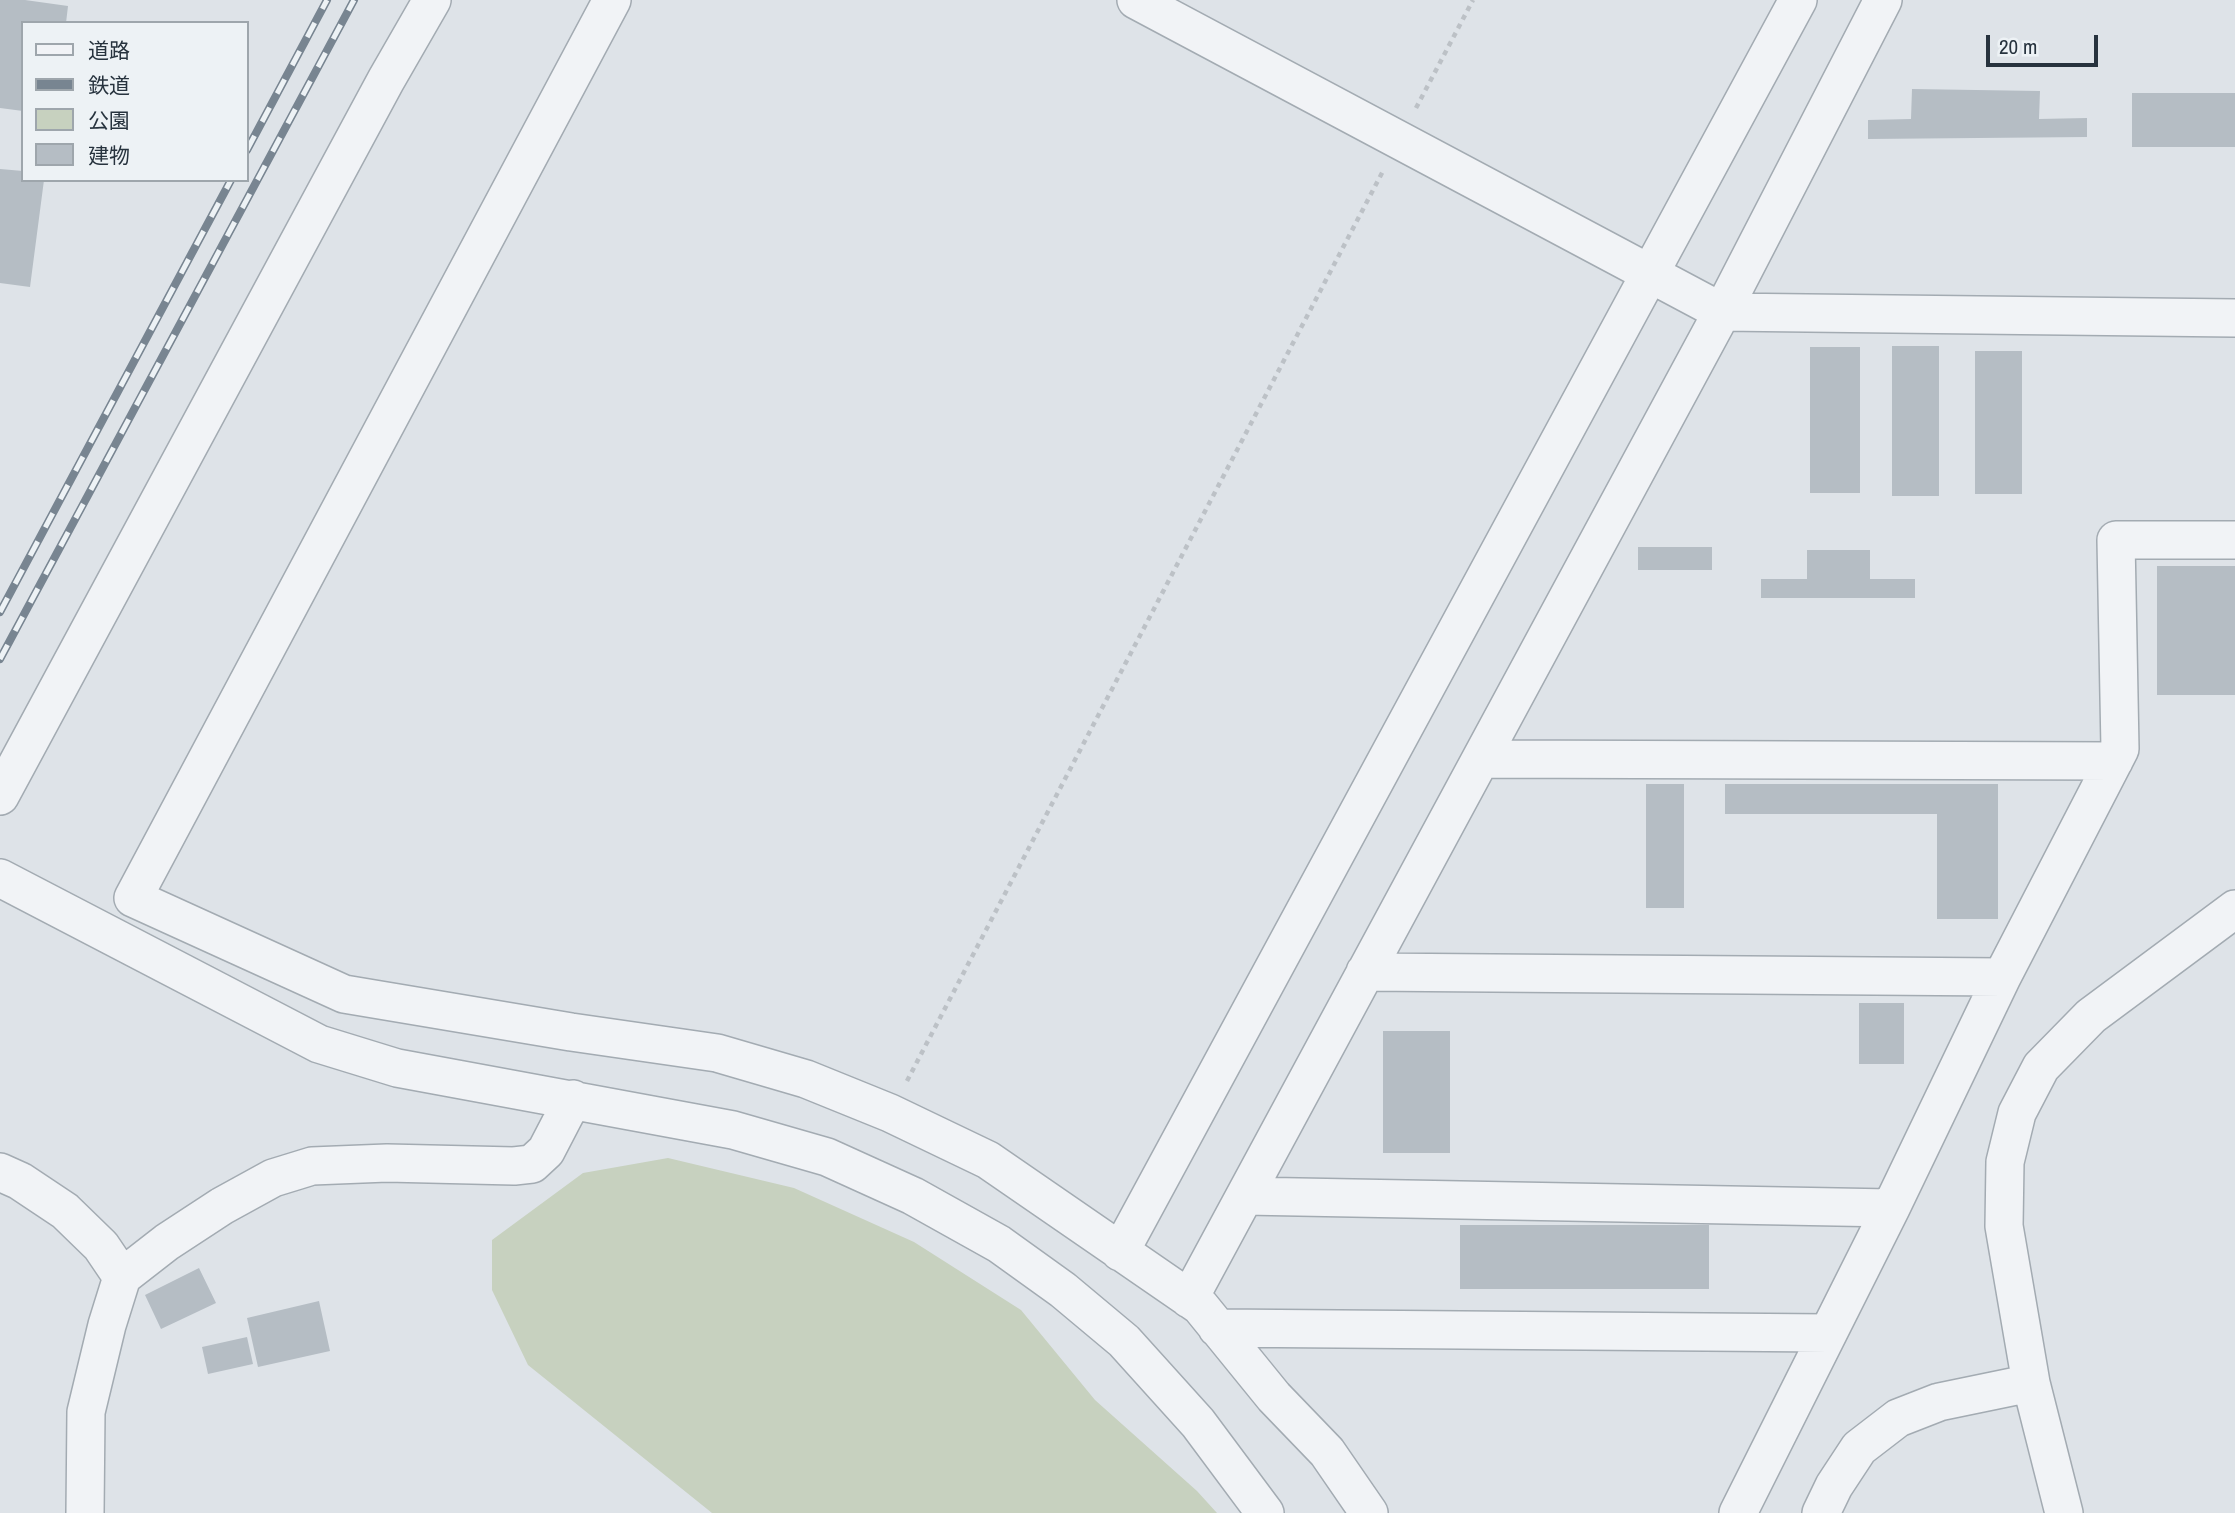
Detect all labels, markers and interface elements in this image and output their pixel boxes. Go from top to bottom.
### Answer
legend [21,21,248,182]
scale bar [1990,21,2102,65]
text: 20 m [1999,32,2037,61]
text: 道路 [88,36,130,65]
text: 鉄道 [88,71,130,100]
text: 公園 [88,106,130,135]
text: 建物 [88,141,130,170]

